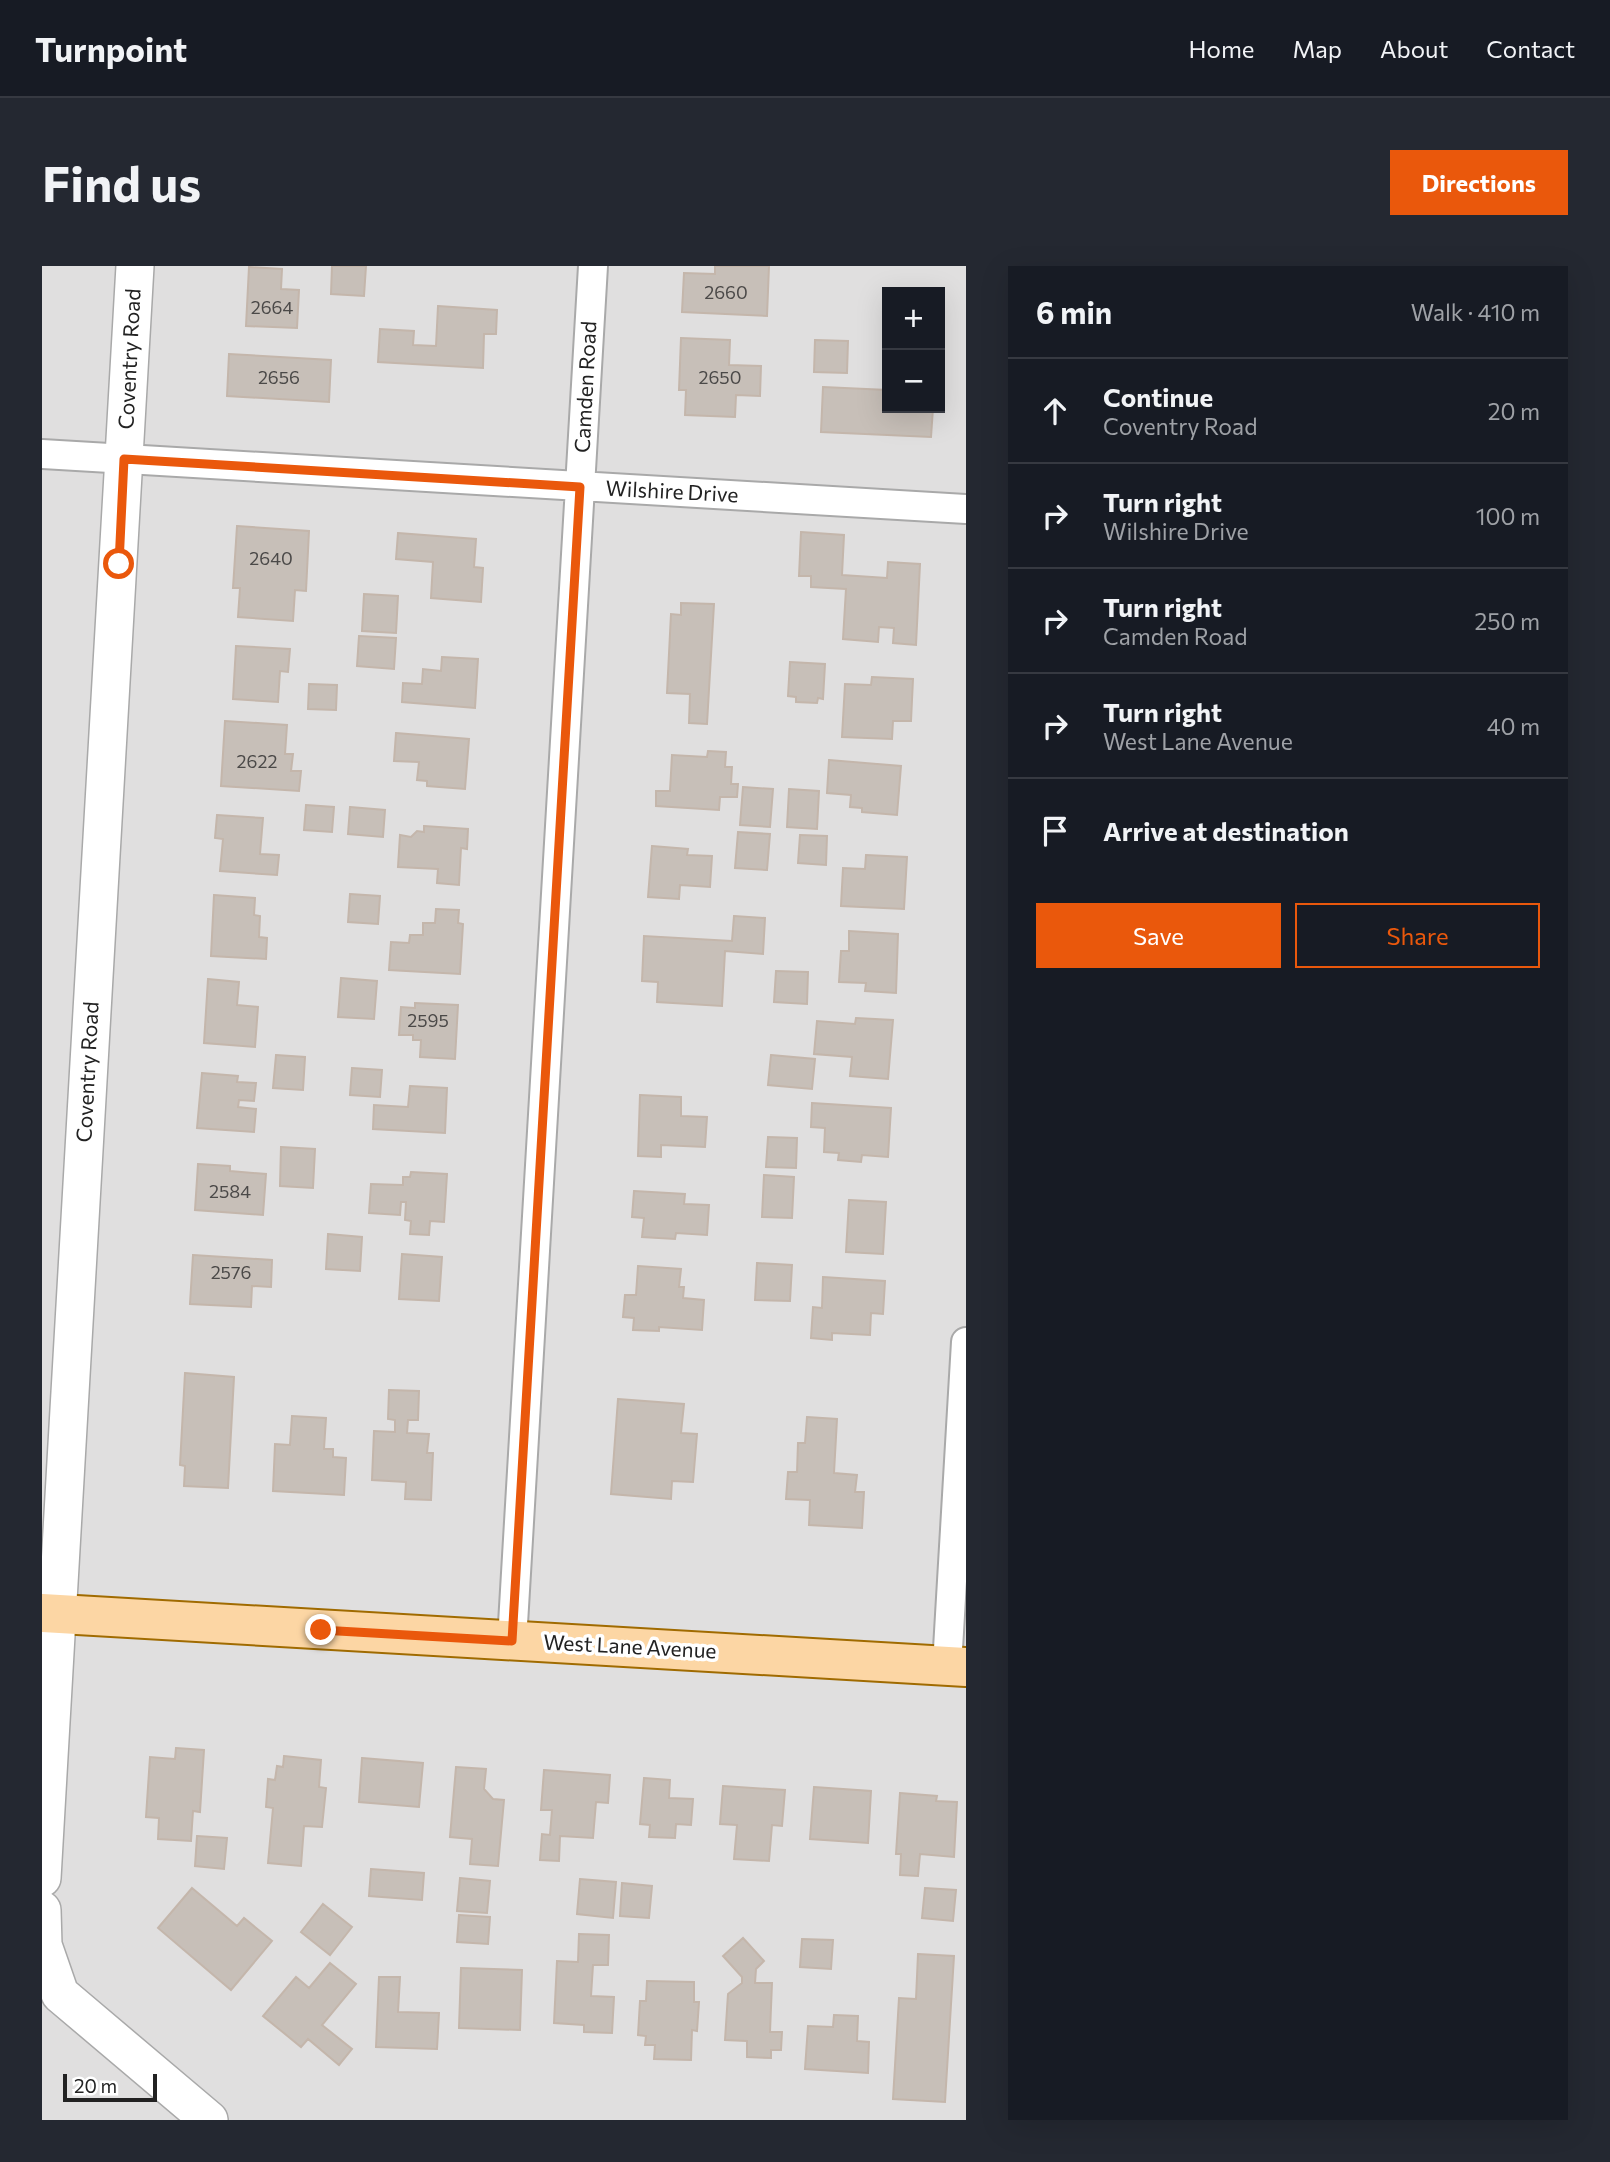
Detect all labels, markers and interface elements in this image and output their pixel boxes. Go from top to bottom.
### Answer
text: Turnpoint [35,28,187,69]
text: Home [1189,34,1255,63]
text: Map [1293,34,1342,63]
text: About [1380,34,1448,63]
text: Contact [1486,34,1575,63]
button: Directions [1390,150,1568,215]
text: Find us [42,152,201,212]
house number: 2660 [704,281,748,303]
map controls [882,287,945,413]
button: + [882,287,945,350]
street label: Coventry Road [112,288,145,430]
text: 6 min [1036,293,1112,330]
house number: 2664 [251,296,293,318]
text: Walk · 410 m [1411,298,1540,326]
street label: Camden Road [569,320,600,453]
button: − [882,350,945,413]
house number: 2656 [258,366,300,388]
house number: 2650 [699,366,741,388]
text: Continue [1103,381,1213,412]
icon: ahead [1036,392,1074,430]
text: 20 m [1488,397,1540,425]
text: Coventry Road [1103,412,1257,440]
street label: Wilshire Drive [605,475,739,506]
text: Turn right [1103,486,1222,517]
icon: right [1036,497,1074,535]
text: 100 m [1476,502,1540,530]
text: Wilshire Drive [1103,517,1249,545]
house number: 2640 [249,547,293,569]
route start [103,548,134,579]
text: Turn right [1103,591,1222,622]
icon: right [1036,602,1074,640]
text: 250 m [1475,607,1540,635]
text: Camden Road [1103,622,1248,650]
text: Turn right [1103,696,1222,727]
icon: right [1036,707,1074,745]
text: 40 m [1487,712,1540,740]
text: West Lane Avenue [1103,727,1293,755]
house number: 2622 [237,750,277,772]
icon: arrive [1036,812,1074,850]
text: Arrive at destination [1103,815,1349,846]
button: Save [1036,903,1281,968]
button: Share [1295,903,1540,968]
street label: Coventry Road [70,1001,103,1143]
house number: 2595 [407,1009,449,1031]
house number: 2584 [209,1180,251,1202]
house number: 2576 [211,1261,251,1283]
route end [305,1614,336,1645]
street label: West Lane Avenue [543,1628,717,1663]
scale bar [63,2071,158,2103]
text: 20 m [74,2074,117,2097]

